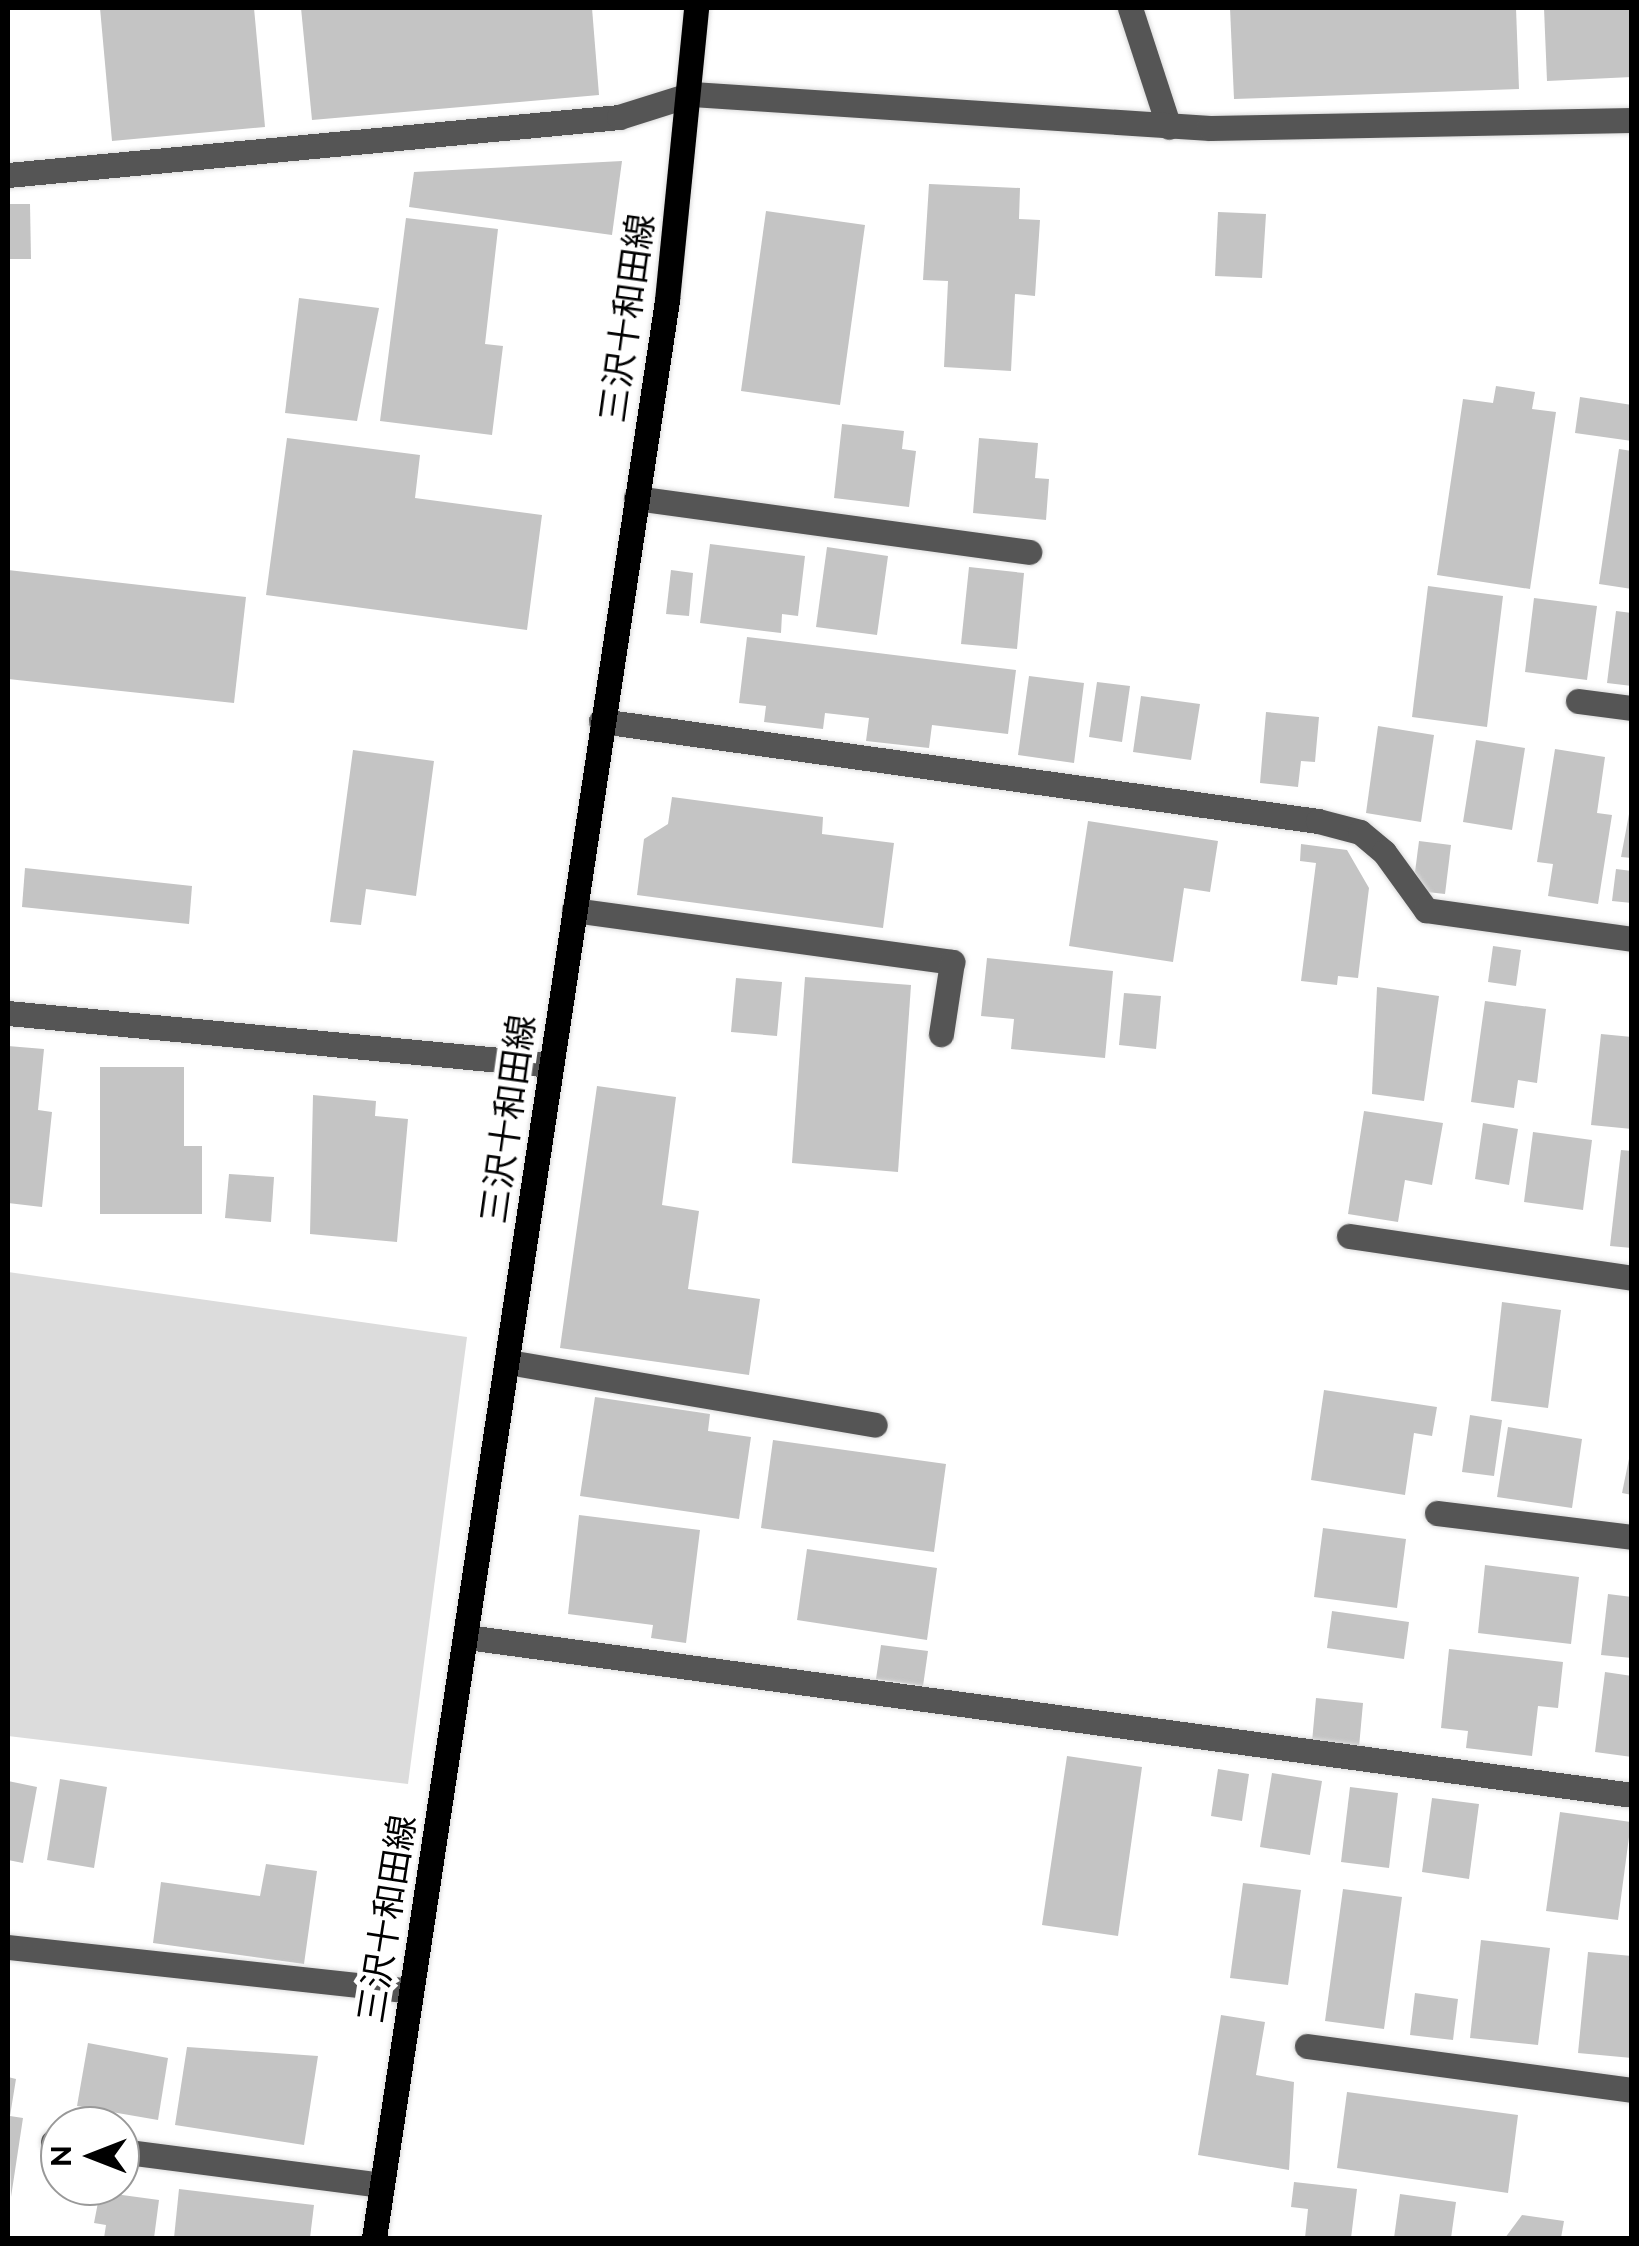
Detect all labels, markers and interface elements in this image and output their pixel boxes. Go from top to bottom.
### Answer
street label: 三沢十和田線 [592,211,662,425]
street label: 三沢十和田線 [473,1012,543,1226]
street label: 三沢十和田線 [350,1812,424,2026]
north arrow [40,2106,140,2206]
text: N [45,2145,78,2167]

